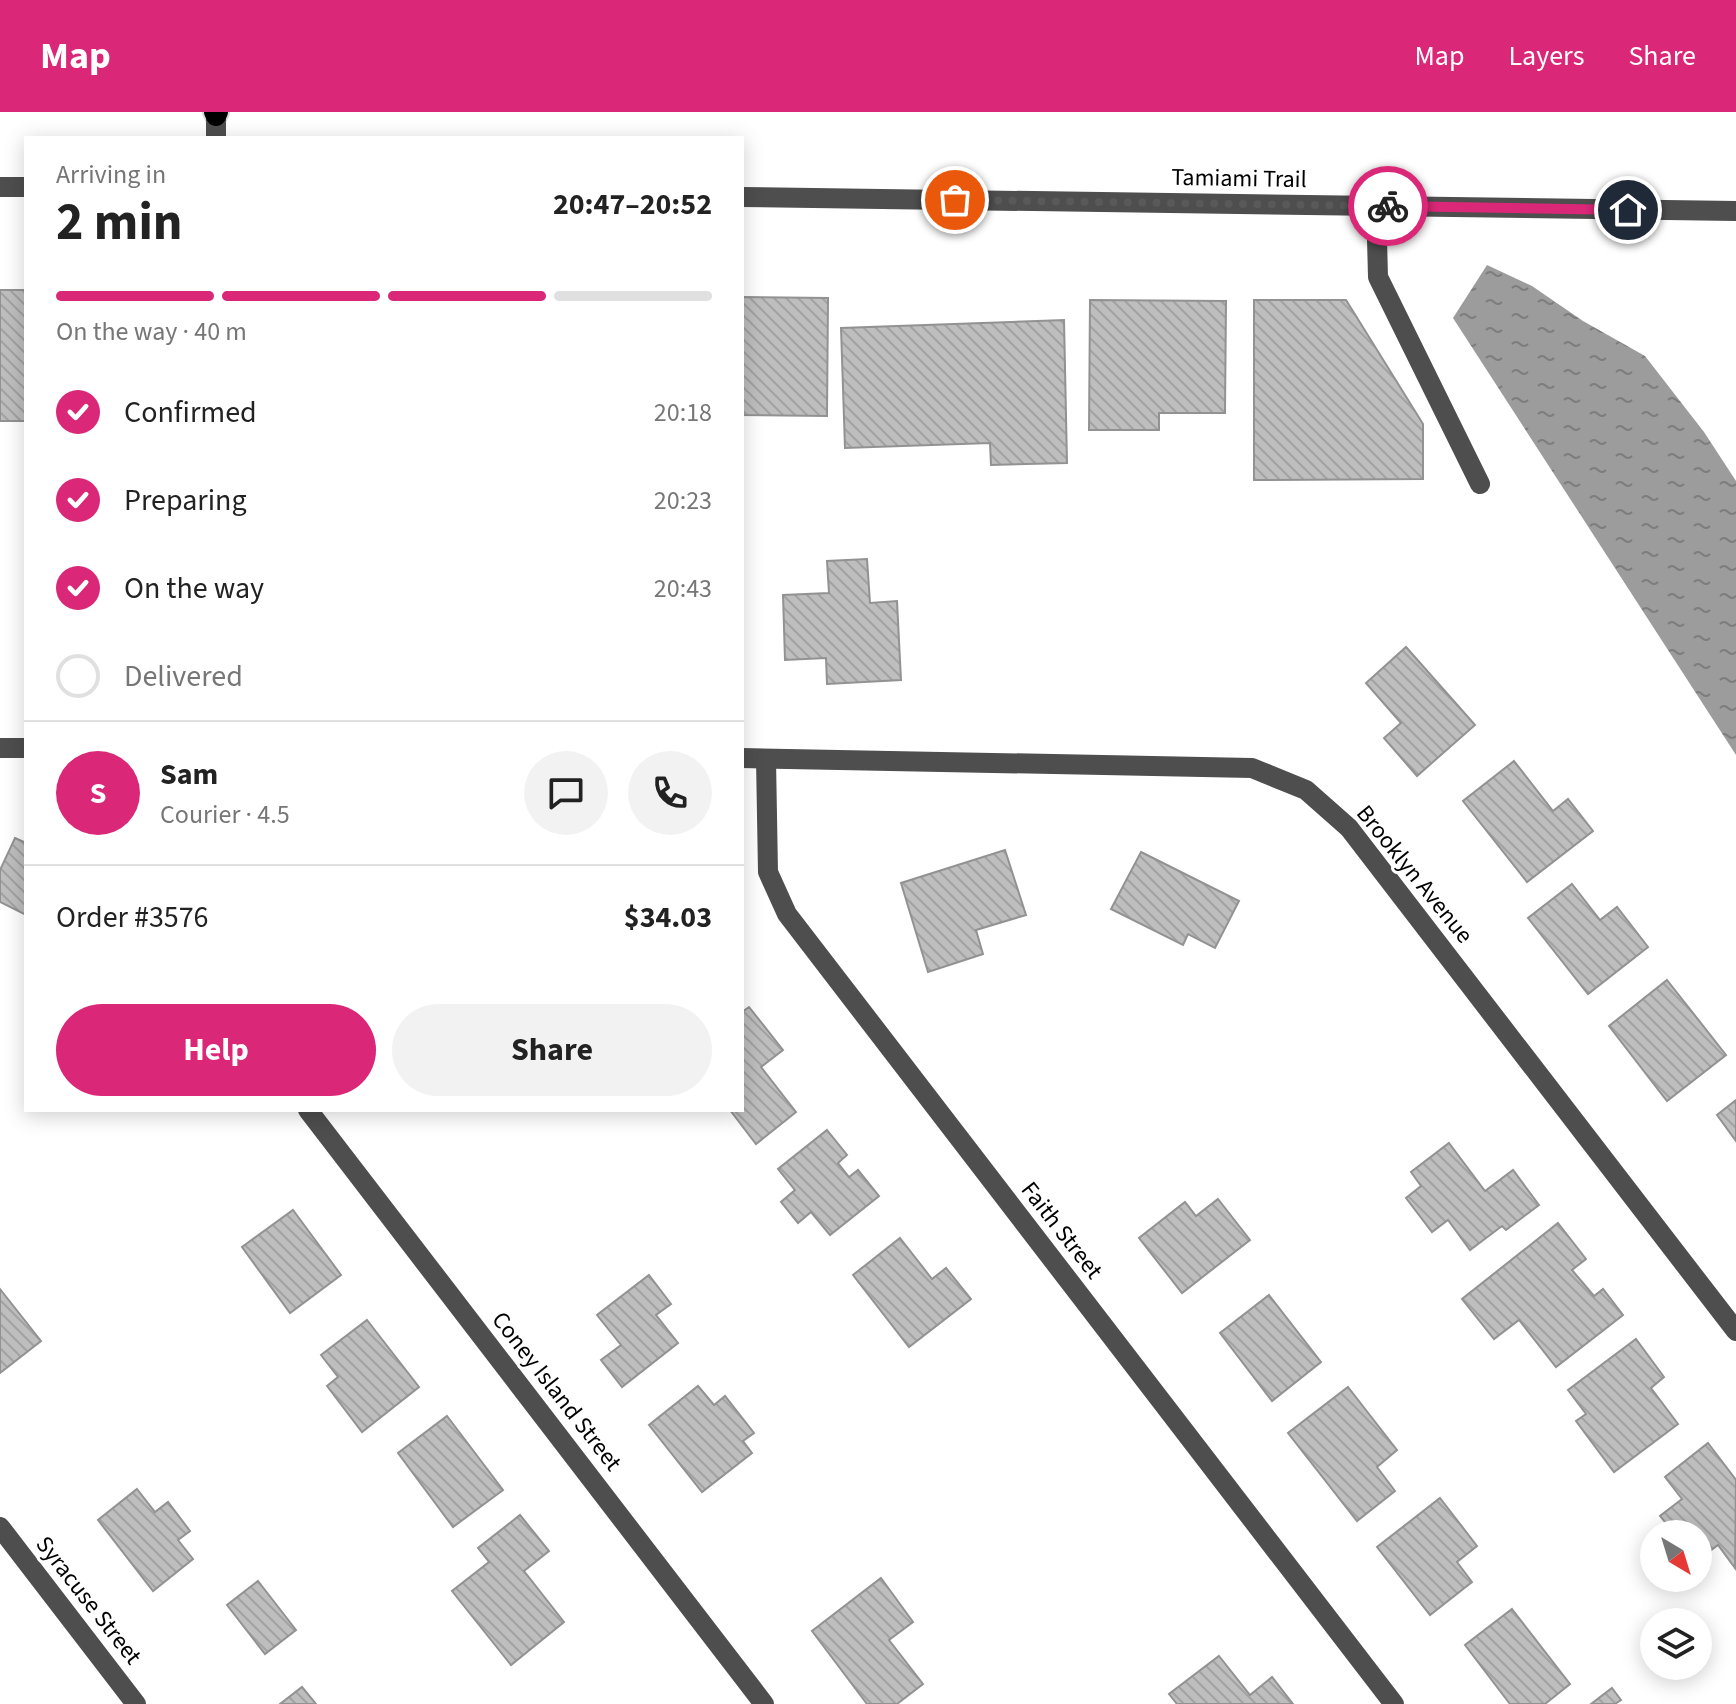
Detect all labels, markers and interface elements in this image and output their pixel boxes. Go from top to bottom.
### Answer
text: Map [40,29,111,83]
text: Map [1414,36,1464,76]
text: Layers [1508,36,1584,76]
text: Share [1628,36,1696,76]
text: Arriving in [56,156,166,193]
street label: Tamiami Trail [1171,160,1307,197]
pin [921,166,989,234]
courier [1348,166,1428,246]
pin [1594,176,1662,244]
icon: bag [933,178,977,222]
text: 20:47–20:52 [553,183,712,226]
icon: bike [1366,184,1410,228]
text: 2 min [56,186,183,260]
icon: home [1606,188,1650,232]
text: On the way · 40 m [56,313,247,350]
icon: check [56,390,100,434]
text: Confirmed [124,391,257,434]
text: 20:18 [654,394,712,431]
icon: check [56,478,100,522]
text: Preparing [124,479,247,522]
text: 20:23 [654,482,712,519]
icon: check [56,566,100,610]
text: On the way [124,567,264,610]
text: 20:43 [654,570,712,607]
text: Delivered [124,655,243,698]
button: chat [524,751,608,835]
button: phone [628,751,712,835]
text: Sam [160,753,218,796]
text: S [90,772,106,815]
text: Courier · 4.5 [160,796,290,833]
street label: Brooklyn Avenue [1348,798,1481,951]
text: Order #3576 [56,896,209,939]
text: $34.03 [624,896,712,939]
button: Help [56,1004,376,1096]
button: Share [392,1004,712,1096]
street label: Faith Street [1012,1174,1111,1286]
street label: Coney Island Street [483,1304,630,1478]
north arrow [1640,1520,1712,1592]
map controls [1640,1520,1712,1680]
street label: Syracuse Street [27,1529,150,1672]
button: layers [1640,1608,1712,1680]

